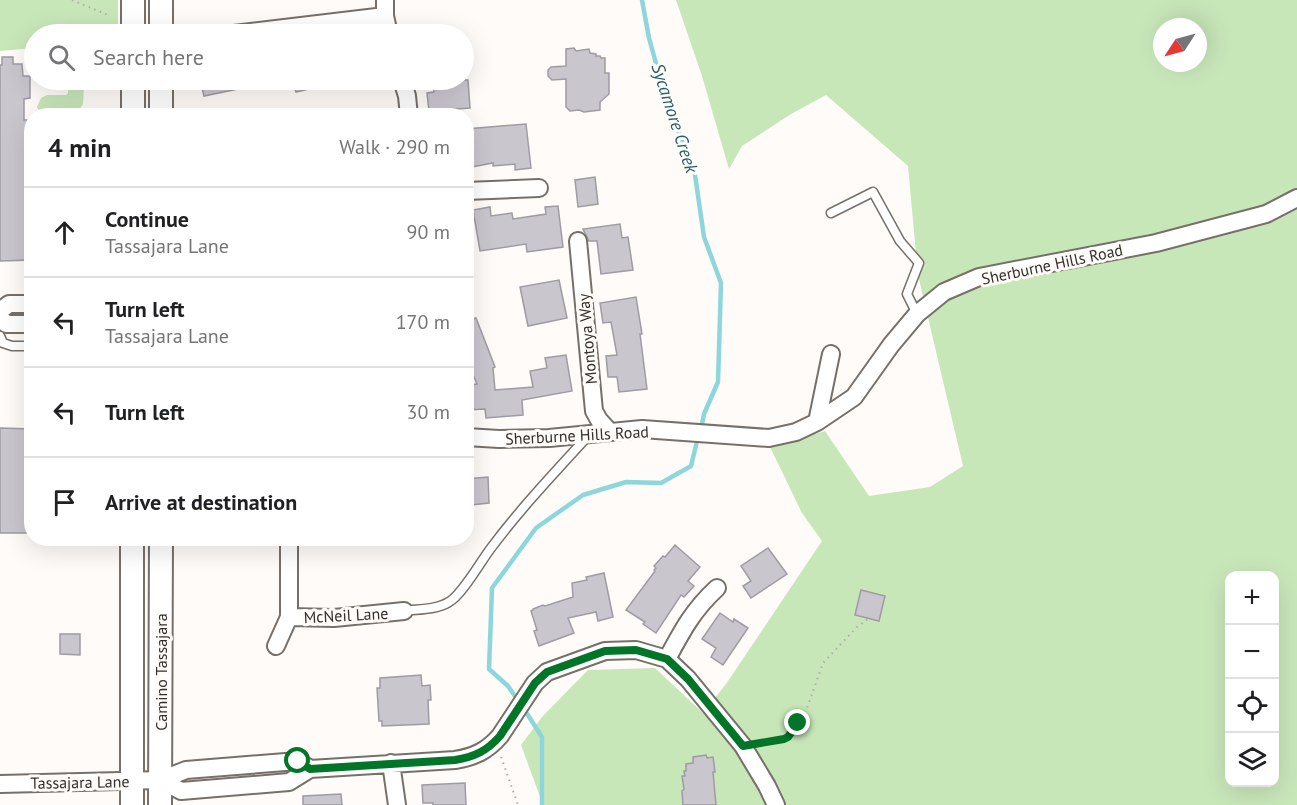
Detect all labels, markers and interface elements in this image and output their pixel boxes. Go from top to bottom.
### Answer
north arrow [1153,18,1207,72]
search box [24,24,474,90]
icon: search [45,41,78,74]
text: Search here [93,43,204,71]
water label: Sycamore Creek [646,60,704,177]
text: 4 min [48,131,111,164]
text: Walk · 290 m [339,134,450,160]
text: Continue [105,205,189,233]
icon: ahead [48,216,81,249]
text: 90 m [407,219,450,245]
text: Tassajara Lane [105,233,229,259]
street label: Sherburne Hills Road [980,239,1124,289]
street label: Montoya Way [573,292,601,385]
text: Turn left [105,295,185,323]
icon: left [48,306,81,339]
text: 170 m [396,309,450,335]
text: Tassajara Lane [105,323,229,349]
icon: left [48,396,81,429]
text: Turn left [105,398,185,426]
text: 30 m [407,399,450,425]
street label: Sherburne Hills Road [505,421,649,449]
icon: arrive [48,486,81,519]
text: Arrive at destination [105,488,297,516]
map controls [1225,571,1279,787]
button: + [1225,571,1279,625]
street label: McNeil Lane [303,603,389,627]
street label: Camino Tassajara [151,613,171,731]
button: − [1225,625,1279,679]
button: locate [1225,679,1279,733]
route end [784,709,810,735]
button: layers [1225,733,1279,787]
route start [284,747,310,773]
street label: Tassajara Lane [30,771,130,793]

